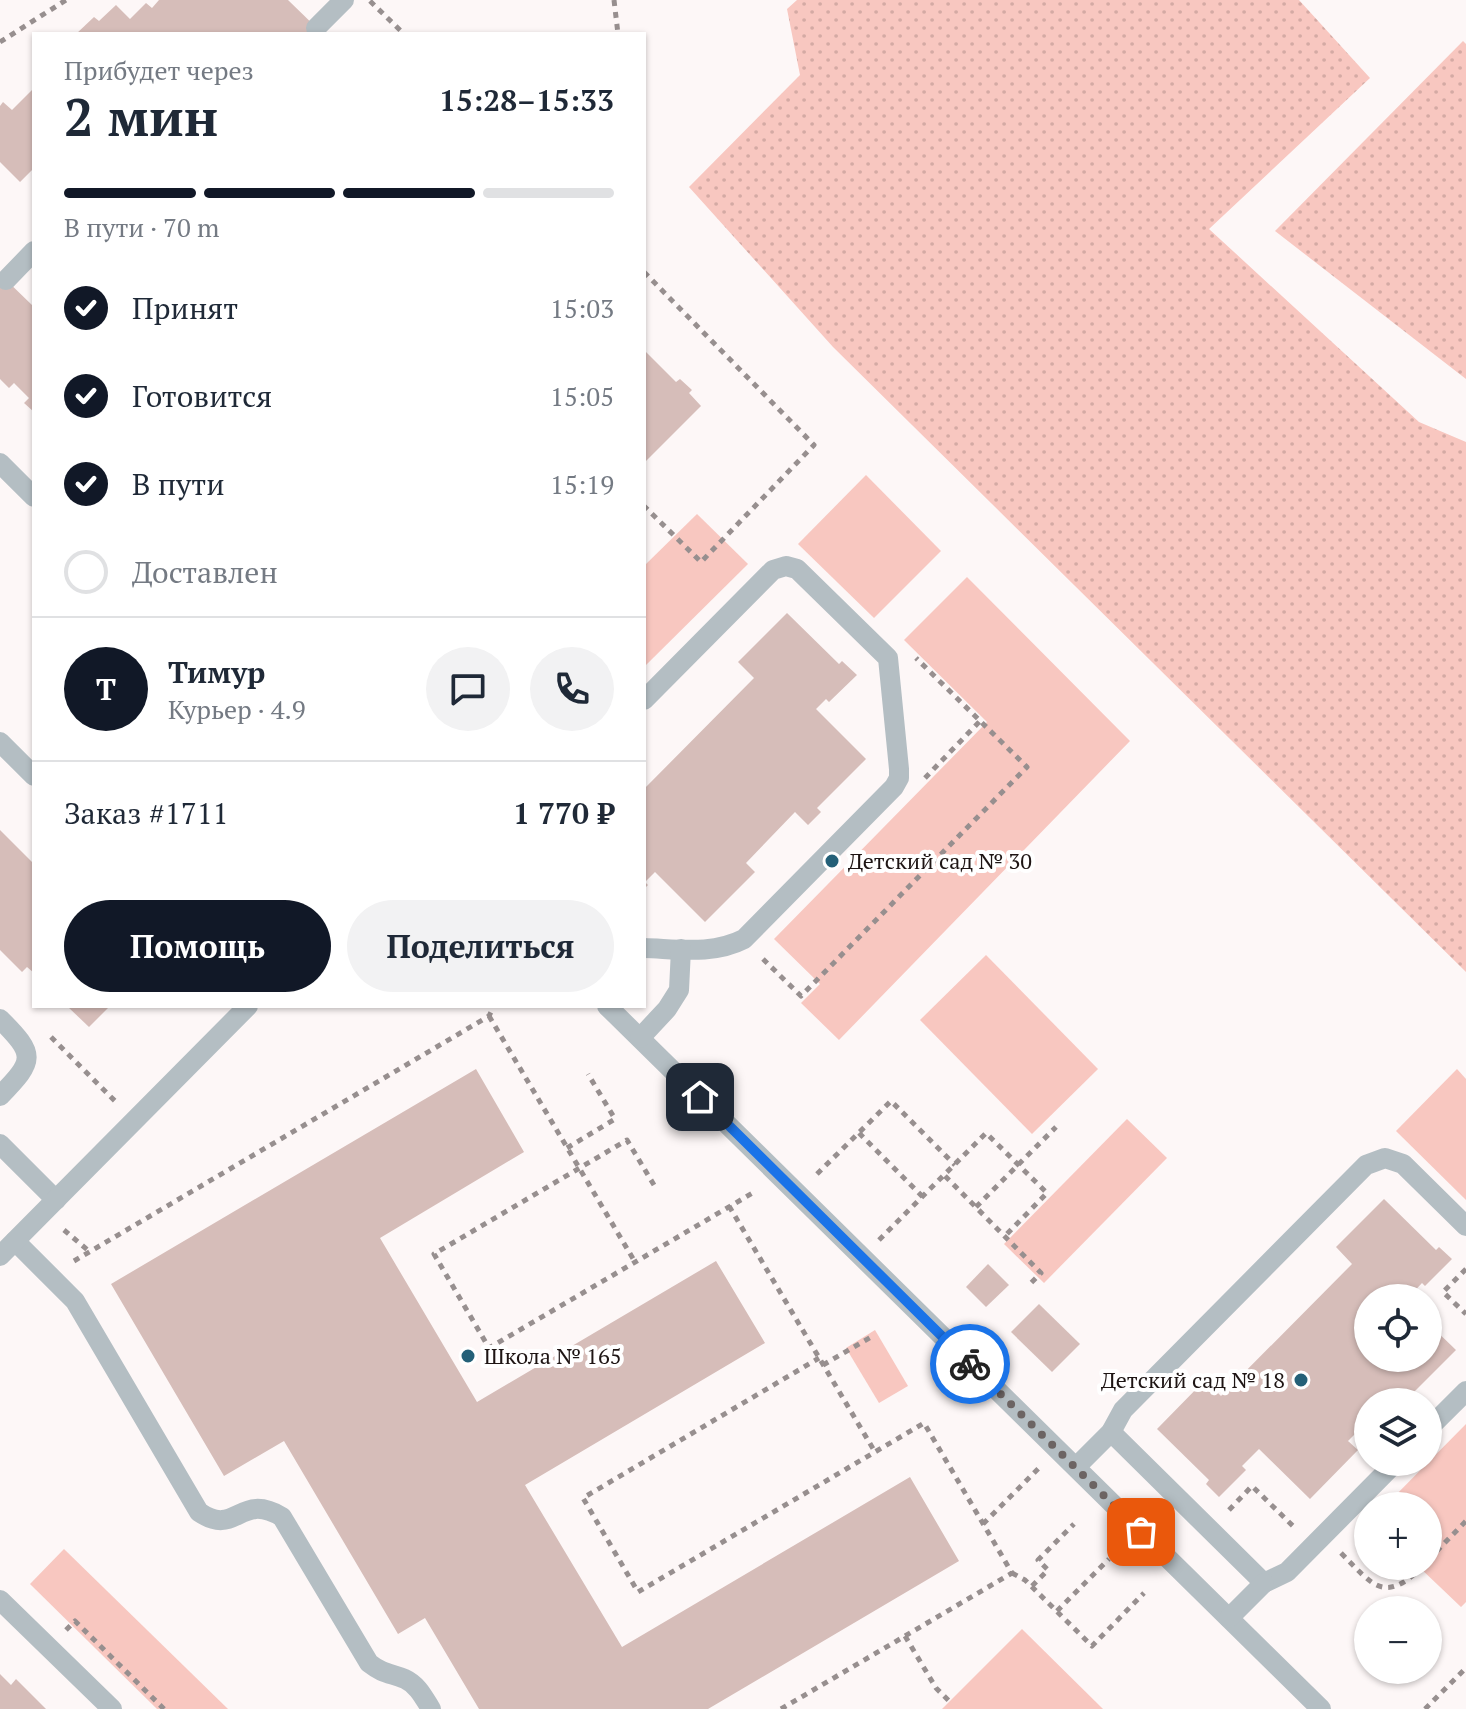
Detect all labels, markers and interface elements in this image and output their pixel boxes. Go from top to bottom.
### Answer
text: Прибудет через [64,53,254,87]
text: 15:28–15:33 [439,80,614,120]
text: 2 мин [64,82,218,151]
text: В пути · 70 m [64,210,220,244]
icon: check [64,286,108,330]
text: Принят [132,288,238,328]
text: 15:03 [550,291,614,325]
icon: check [64,374,108,418]
text: Готовится [132,376,272,416]
text: 15:05 [550,379,614,413]
icon: check [64,462,108,506]
text: В пути [132,464,225,504]
text: 15:19 [550,467,614,501]
text: Доставлен [132,552,278,592]
button: chat [426,647,510,731]
button: phone [530,647,614,731]
text: Тимур [168,652,265,692]
text: Т [96,669,116,709]
text: Курьер · 4.9 [168,692,306,726]
text: Заказ #1711 [64,793,229,833]
text: 1 770 ₽ [513,793,614,833]
place label: Детский сад № 30 [848,846,1032,875]
marker: Детский сад № 30 [823,852,841,870]
button: Помощь [64,900,331,992]
button: Поделиться [347,900,614,992]
pin [666,1063,734,1131]
icon: home [678,1075,722,1119]
map controls [1354,1284,1442,1684]
button: locate [1354,1284,1442,1372]
courier [930,1324,1010,1404]
place label: Школа № 165 [484,1341,621,1370]
icon: bike [948,1342,992,1386]
marker: Школа № 165 [459,1347,477,1365]
place label: Детский сад № 18 [1101,1365,1285,1394]
marker: Детский сад № 18 [1292,1371,1310,1389]
button: layers [1354,1388,1442,1476]
button: + [1354,1492,1442,1580]
pin [1107,1498,1175,1566]
icon: bag [1119,1510,1163,1554]
button: − [1354,1596,1442,1684]

